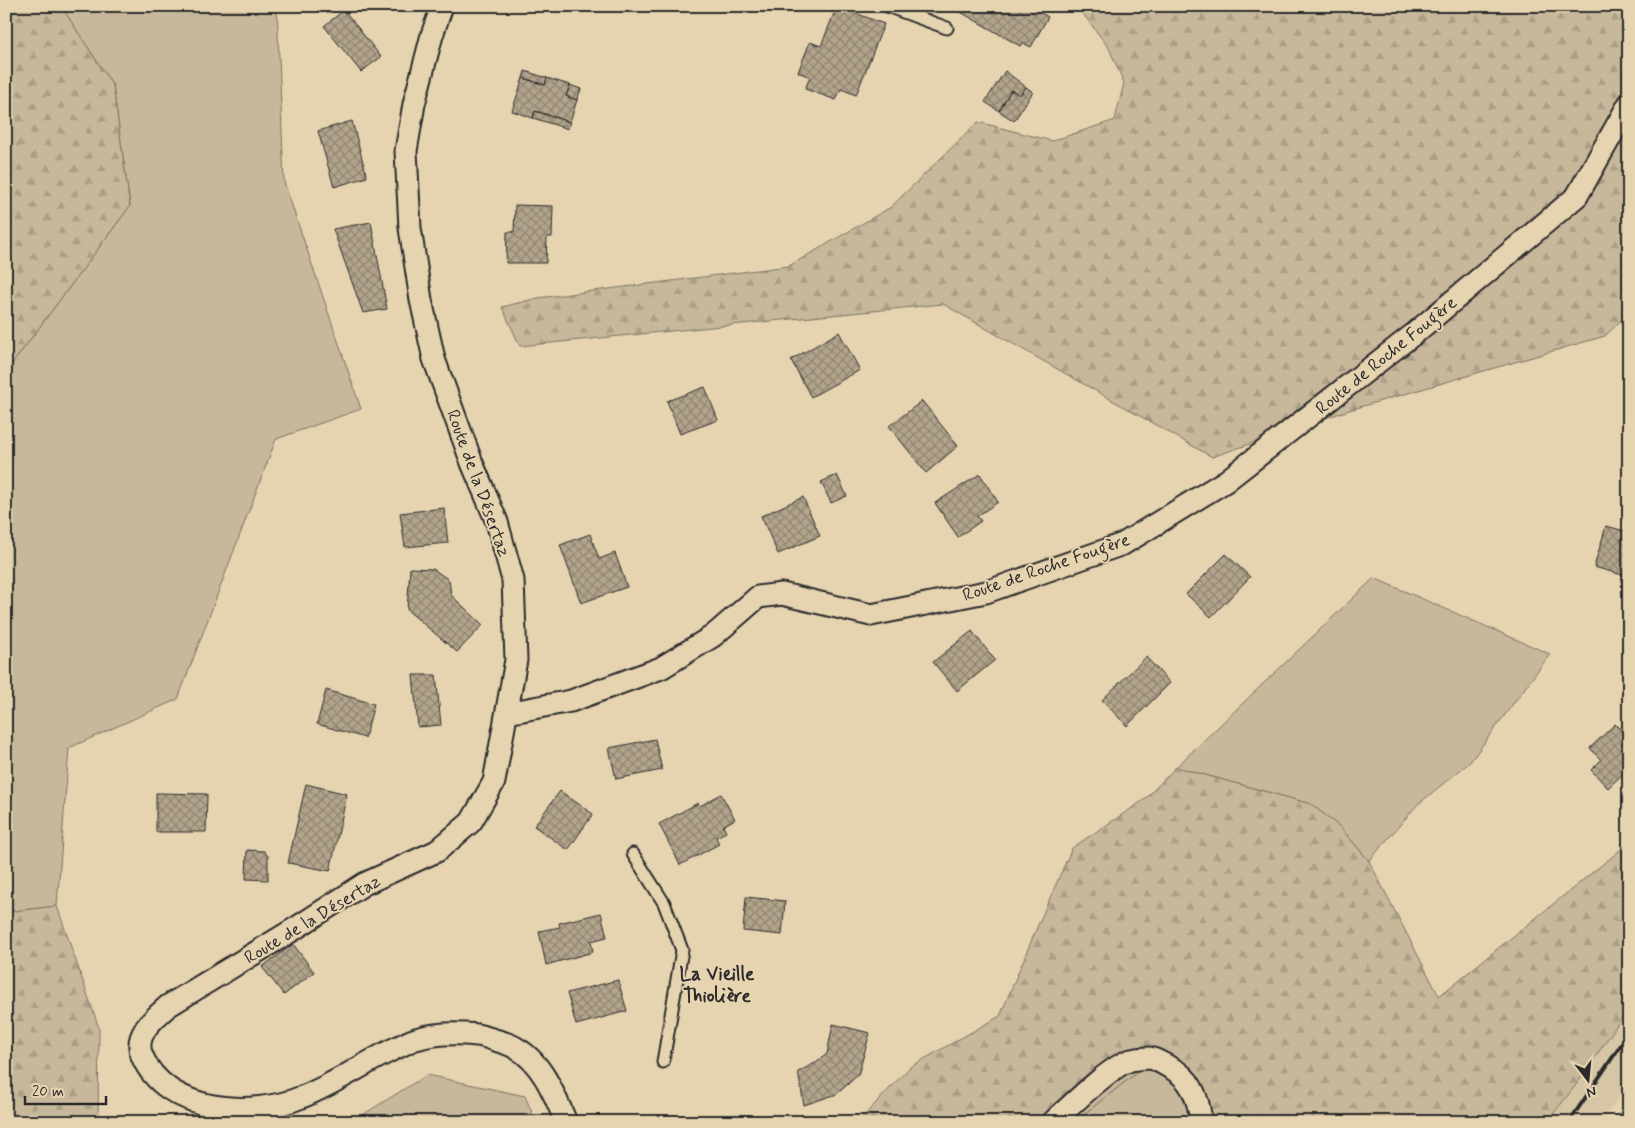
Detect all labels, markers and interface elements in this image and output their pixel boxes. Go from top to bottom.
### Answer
street label: Route de Roche Fougère [1311,291,1464,422]
street label: Route de la Désertaz [440,406,516,560]
street label: Route de Roche Fougère [959,528,1134,610]
street label: Route de la Désertaz [240,870,385,970]
district label: La Vieille Thiolière [680,962,755,1009]
north arrow [1562,1056,1612,1106]
scale bar [25,1073,106,1105]
text: 20 m [32,1082,64,1102]
text: N [1584,1082,1598,1101]

